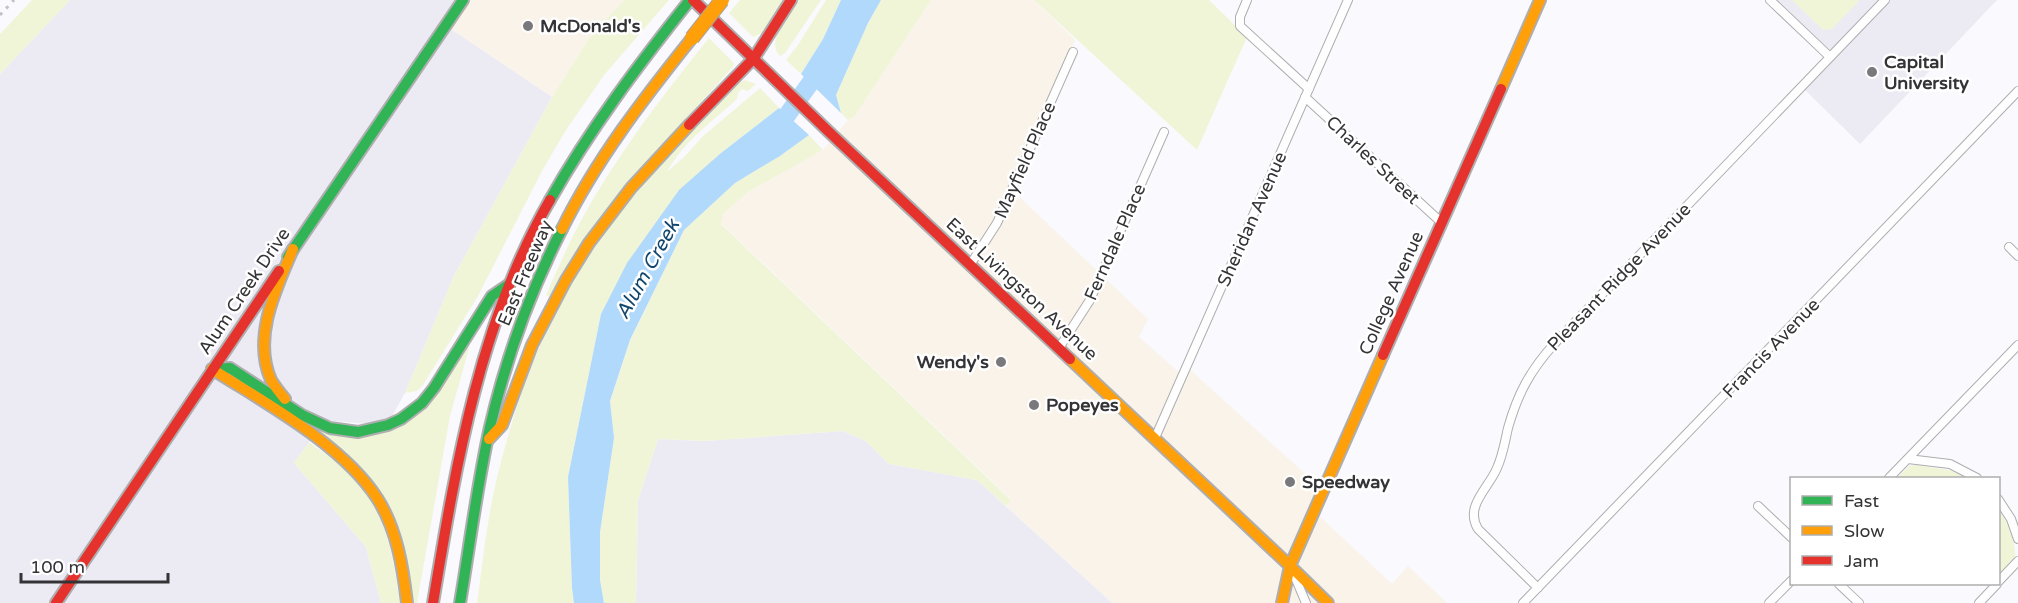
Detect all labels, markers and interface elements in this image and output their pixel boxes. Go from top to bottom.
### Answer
place label: McDonald's [540,15,641,37]
marker: McDonald's [521,19,535,33]
place label: Capital University [1884,51,1969,94]
marker: Capital University [1865,65,1879,79]
street label: Mayfield Place [989,98,1061,222]
street label: Charles Street [1322,111,1424,209]
street label: Sheridan Avenue [1212,148,1292,290]
street label: Ferndale Place [1079,180,1151,304]
street label: Pleasant Ridge Avenue [1543,198,1695,356]
street label: East Livingston Avenue [942,213,1102,365]
water label: Alum Creek [611,214,686,323]
street label: East Freeway [493,217,557,329]
street label: Alum Creek Drive [193,223,295,359]
street label: College Avenue [1354,228,1428,358]
street label: Francis Avenue [1718,294,1824,402]
place label: Wendy's [917,351,989,373]
marker: Wendy's [994,355,1008,369]
place label: Popeyes [1046,394,1119,416]
marker: Popeyes [1027,398,1041,412]
place label: Speedway [1302,471,1390,493]
marker: Speedway [1283,475,1297,489]
legend [1790,477,2000,585]
text: Fast [1844,490,1879,512]
text: Slow [1844,520,1885,542]
scale bar [21,546,168,584]
text: Jam [1844,550,1879,572]
text: 100 m [30,556,85,578]

